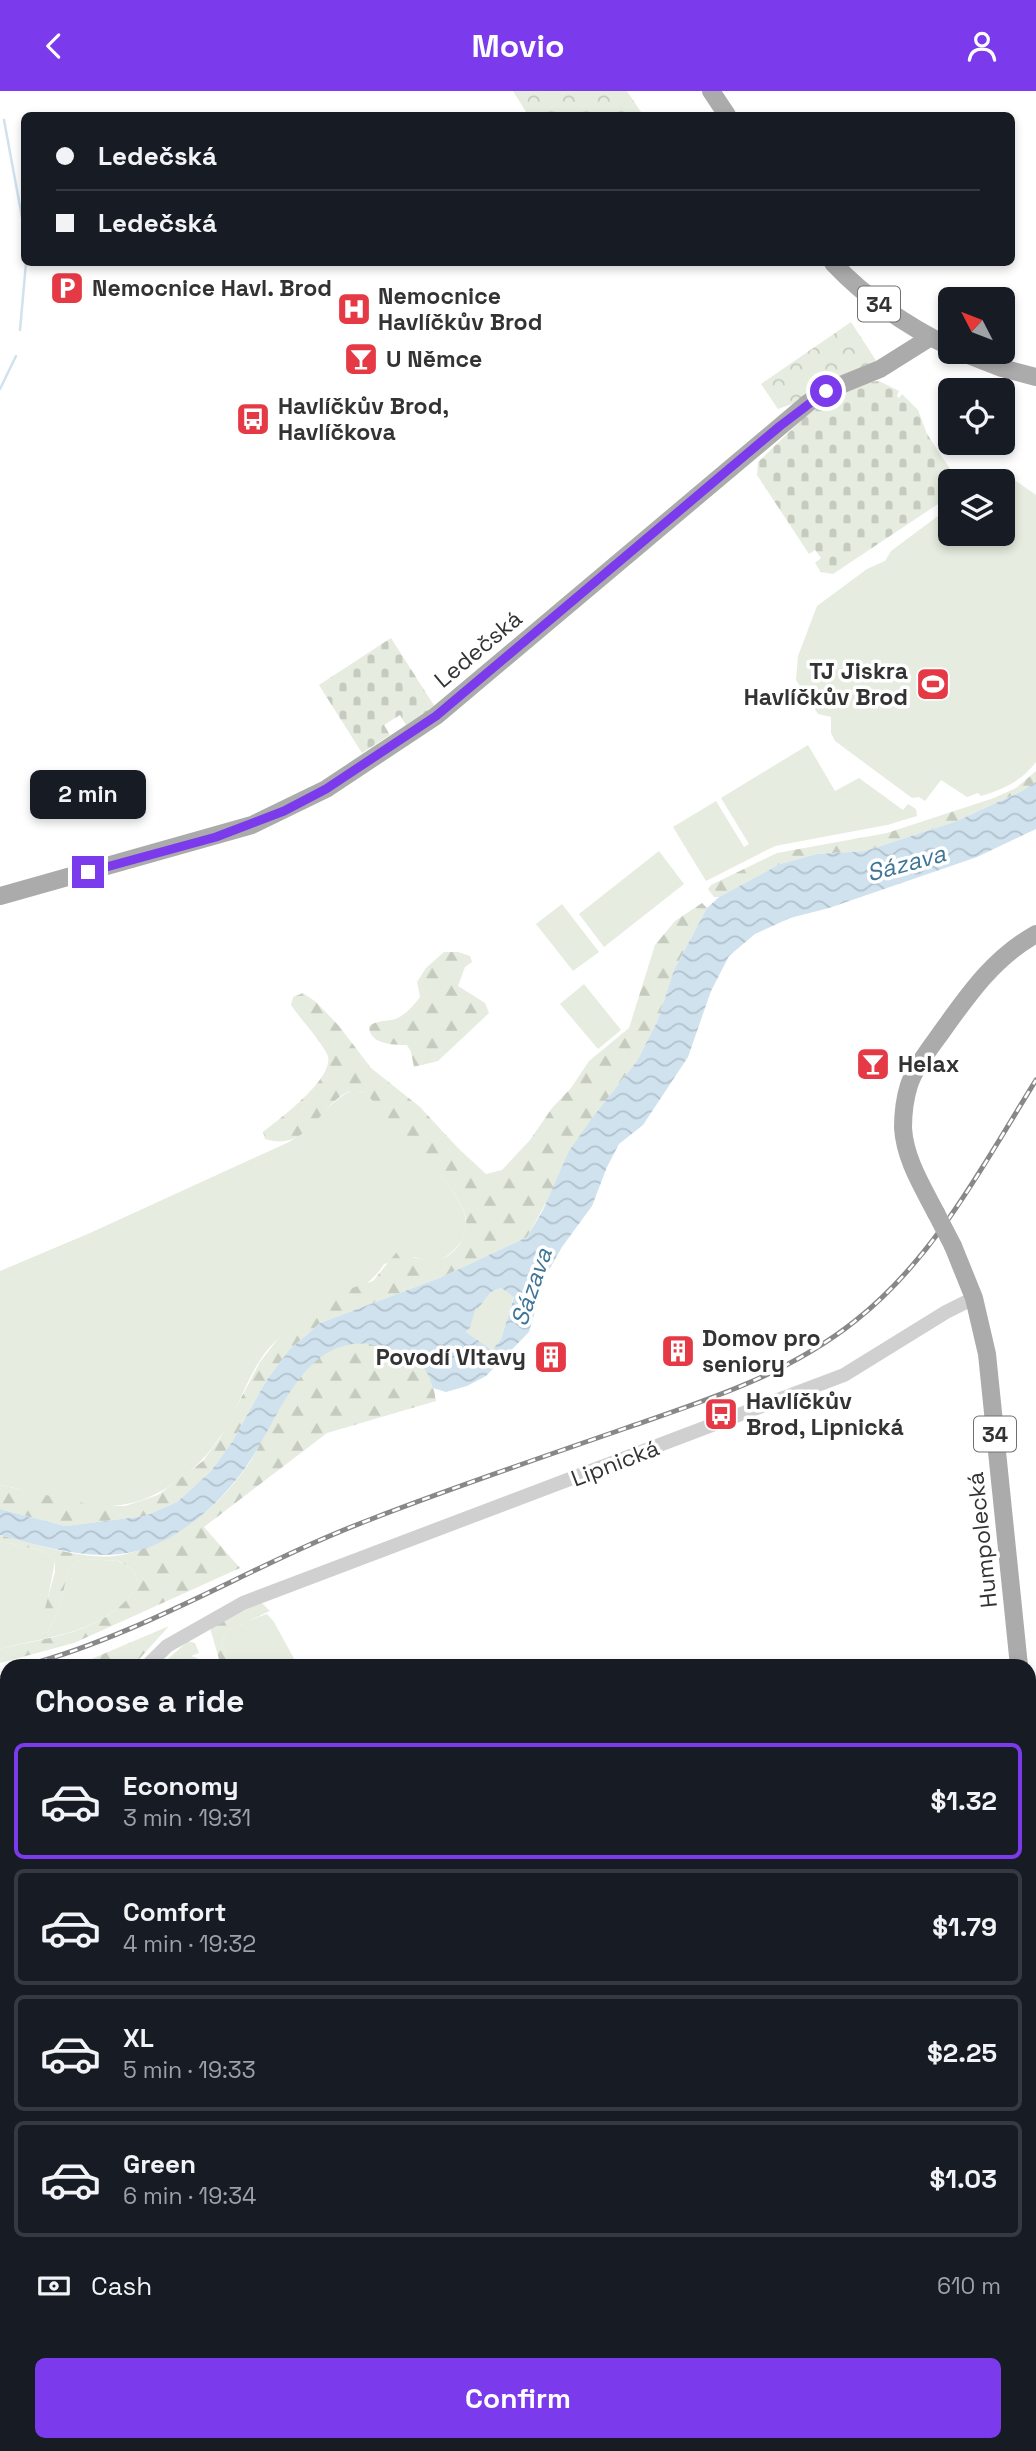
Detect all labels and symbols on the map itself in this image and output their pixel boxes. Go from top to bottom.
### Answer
parking icon: Nemocnice Havl. Brod [48,269,86,307]
place label: Nemocnice Havl. Brod [92,273,332,303]
place label: Nemocnice Havlíčkův Brod [378,281,542,337]
road number: 34 [858,287,900,321]
north arrow [938,287,1015,364]
hospital icon: Nemocnice Havlíčkův Brod [335,290,373,328]
bar icon: U Němce [342,340,380,378]
place label: U Němce [386,344,482,374]
route start [810,375,842,407]
place label: Havlíčkův Brod, Havlíčkova [278,391,449,447]
bus stop icon: Havlíčkův Brod, Havlíčkova [234,400,272,438]
street label: Ledečská [428,604,528,694]
place label: TJ Jiskra Havlíčkův Brod [744,656,908,712]
sports icon: TJ Jiskra Havlíčkův Brod [914,665,952,703]
callout: 2 min [30,771,146,819]
water label: Sázava [863,838,949,888]
route end [72,856,104,888]
bar icon: Helax [854,1045,892,1083]
place label: Helax [898,1049,960,1079]
water label: Sázava [503,1244,559,1330]
place label: Domov pro seniory [702,1323,821,1379]
building icon: Domov pro seniory [659,1332,697,1370]
building icon: Povodí Vltavy [532,1338,570,1376]
place label: Povodí Vltavy [376,1342,526,1372]
place label: Havlíčkův Brod, Lipnická [746,1386,904,1442]
bus stop icon: Havlíčkův Brod, Lipnická [702,1395,740,1433]
road number: 34 [974,1417,1016,1451]
street label: Lipnická [567,1433,663,1493]
street label: Humpolecká [960,1471,1004,1609]

